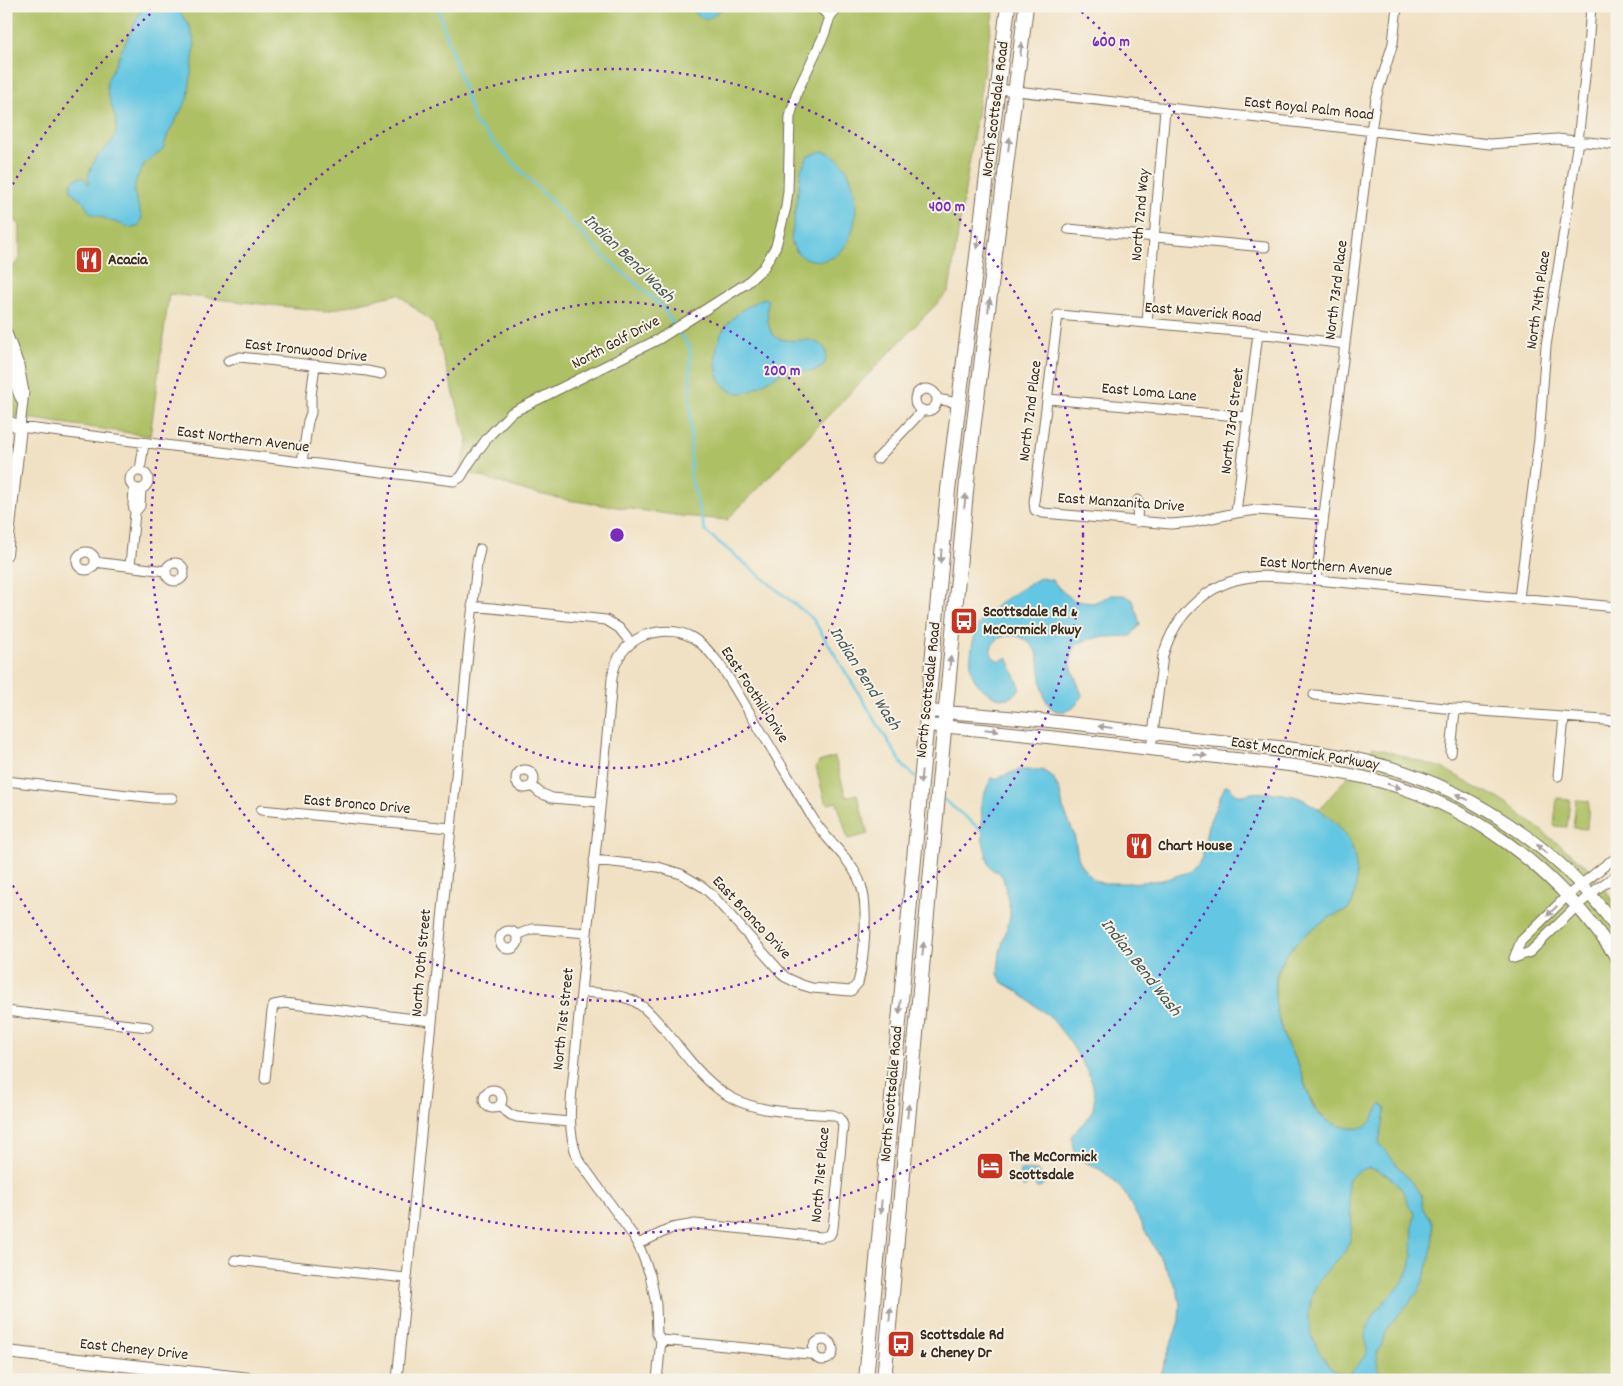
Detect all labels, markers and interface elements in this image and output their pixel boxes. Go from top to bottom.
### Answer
text: 600 m [1092,32,1130,54]
street label: North Scottsdale Road [976,40,1016,178]
one-way arrow [1017,41,1025,57]
street label: East Royal Palm Road [1243,91,1375,127]
one-way arrow [1005,136,1013,152]
street label: North 72nd Way [1126,167,1157,262]
text: 400 m [929,197,965,219]
water label: Indian Bend Wash [577,209,680,310]
one-way arrow [974,234,982,250]
street label: North 73rd Place [1319,239,1355,341]
restaurant icon: Acacia [74,245,104,275]
place label: Acacia [108,249,149,272]
street label: North 74th Place [1521,249,1557,351]
street label: East Maverick Road [1144,296,1262,330]
one-way arrow [985,297,993,313]
street label: North Golf Drive [568,310,664,376]
street label: East Ironwood Drive [244,333,368,369]
street label: North 72nd Place [1013,359,1049,463]
text: 200 m [764,361,800,383]
street label: North 73rd Street [1215,366,1251,476]
street label: East Loma Lane [1100,377,1198,409]
street label: East Northern Avenue [176,420,310,460]
street label: East Manzanita Drive [1057,487,1185,519]
one-way arrow [961,493,969,509]
centre of rings [608,526,626,544]
one-way arrow [937,548,945,564]
street label: East Northern Avenue [1259,551,1393,583]
place label: Scottsdale Rd & McCormick Pkwy [983,601,1082,642]
bus stop icon: Scottsdale Rd & McCormick Pkwy [949,606,979,636]
street label: North Scottsdale Road [910,621,948,759]
water label: Indian Bend Wash [822,622,906,736]
street label: East Foothill Drive [714,642,794,748]
one-way arrow [946,655,954,671]
one-way arrow [1096,723,1112,731]
one-way arrow [984,726,1000,734]
street label: East McCormick Parkway [1229,731,1381,777]
one-way arrow [1192,751,1208,759]
one-way arrow [917,770,925,786]
one-way arrow [1387,783,1402,791]
street label: East Bronco Drive [303,789,411,821]
one-way arrow [1455,793,1469,801]
restaurant icon: Chart House [1124,831,1154,861]
place label: Chart House [1158,835,1232,858]
one-way arrow [1536,844,1549,855]
street label: East Bronco Drive [706,871,796,965]
one-way arrow [1546,905,1558,917]
street label: North 70th Street [406,908,438,1018]
water label: Indian Bend Wash [1094,914,1187,1023]
one-way arrow [919,941,927,957]
street label: North 71st Street [547,967,581,1071]
one-way arrow [896,1000,904,1016]
street label: North Scottsdale Road [875,1025,909,1163]
one-way arrow [904,1103,912,1119]
street label: North 71st Place [805,1126,837,1224]
place label: The McCormick Scottsdale [1009,1146,1098,1187]
hotel icon: The McCormick Scottsdale [975,1151,1005,1181]
one-way arrow [877,1199,885,1215]
one-way arrow [886,1305,894,1321]
place label: Scottsdale Rd & Cheney Dr [920,1324,1004,1365]
bus stop icon: Scottsdale Rd & Cheney Dr [886,1329,916,1359]
street label: East Cheney Drive [79,1333,189,1367]

